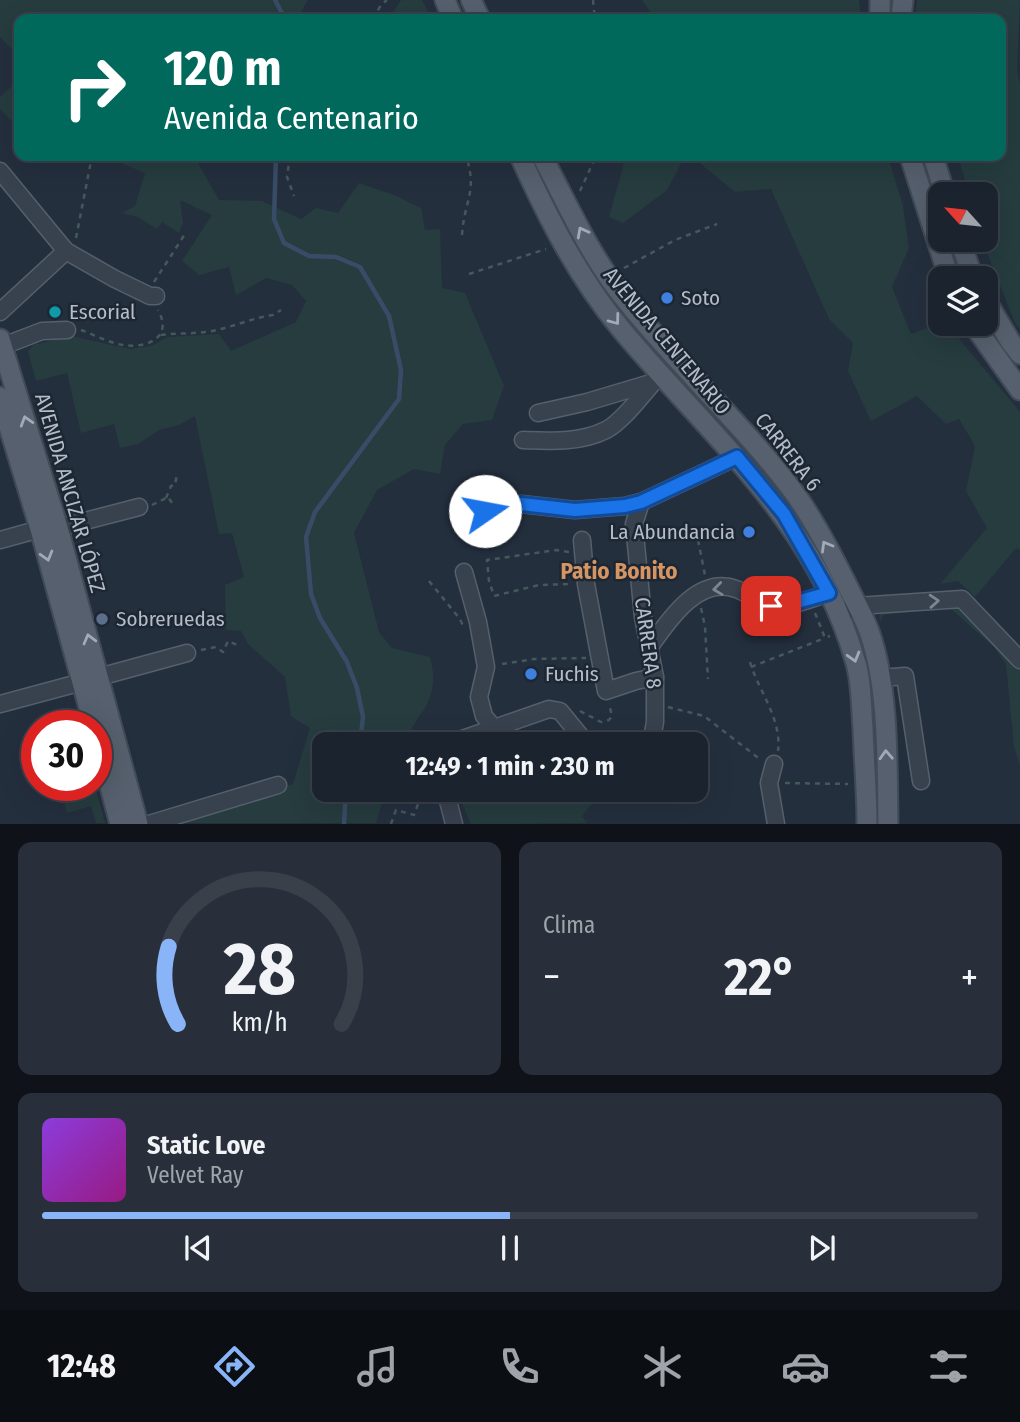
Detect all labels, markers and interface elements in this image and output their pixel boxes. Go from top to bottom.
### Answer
text: 120 m [164,39,282,98]
icon: right [49,42,140,133]
text: Avenida Centenario [164,99,419,137]
north arrow [928,182,998,252]
map controls [928,182,998,336]
one-way arrow [576,227,590,240]
street label: AVENIDA CENTENARIO [598,262,736,420]
button: layers [928,266,998,336]
place label: Soto [681,285,720,311]
marker: Soto [659,290,675,306]
place label: Escorial [69,299,136,325]
marker: Escorial [47,304,63,320]
one-way arrow [606,313,619,325]
street label: AVENIDA ANCIZAR LÓPEZ [29,390,111,596]
street label: CARRERA 6 [749,408,827,496]
one-way arrow [19,415,34,427]
position arrow [448,474,522,548]
place label: La Abundancia [609,519,735,545]
marker: La Abundancia [741,524,757,540]
one-way arrow [822,540,835,553]
one-way arrow [39,550,54,562]
district label: Patio Bonito [560,557,678,585]
pin [741,576,801,636]
one-way arrow [712,581,723,596]
icon: arrive [752,587,790,625]
one-way arrow [929,594,940,609]
street label: CARRERA 8 [629,595,667,691]
place label: Sobreruedas [116,606,225,632]
marker: Sobreruedas [94,611,110,627]
one-way arrow [82,633,97,645]
one-way arrow [845,650,860,662]
place label: Fuchis [545,661,599,687]
marker: Fuchis [523,666,539,682]
speed limit sign: 30 [21,710,112,801]
one-way arrow [879,750,894,761]
text: 12:49 · 1 min · 230 m [405,751,615,782]
text: Clima [543,911,595,939]
text: 28 [222,927,296,1014]
text: 22° [724,946,797,1009]
text: − [543,954,560,1000]
text: + [961,954,978,1000]
text: km/h [232,1008,287,1038]
text: Static Love [147,1130,265,1161]
text: Velvet Ray [147,1161,243,1189]
icon: previous [179,1229,217,1267]
icon: pause [491,1229,529,1267]
icon: next [803,1229,841,1267]
icon: directions [210,1342,259,1391]
icon: music [353,1342,402,1391]
icon: phone [495,1342,544,1391]
icon: climate [638,1342,687,1391]
icon: car [781,1342,830,1391]
icon: filters [924,1342,973,1391]
text: 12:48 [47,1347,116,1385]

